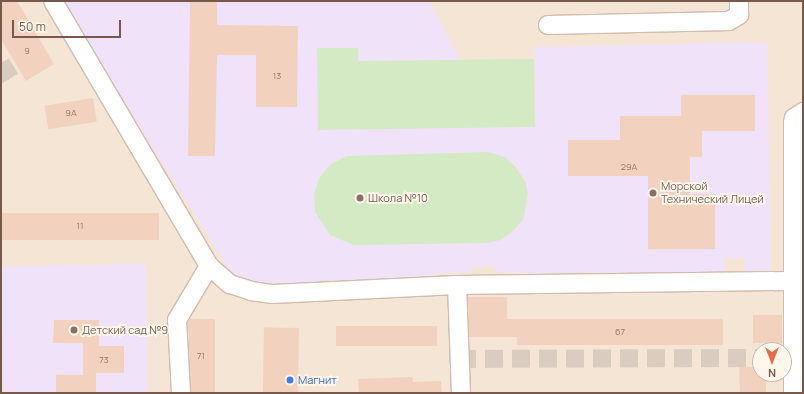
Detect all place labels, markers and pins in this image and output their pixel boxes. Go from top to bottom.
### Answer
place label: Морской Технический Лицей [661,180,764,206]
marker: Морской Технический Лицей [648,188,658,198]
place label: Школа №10 [368,191,428,205]
marker: Школа №10 [355,193,365,203]
place label: Детский сад №9 [82,323,168,337]
marker: Детский сад №9 [69,325,79,335]
place label: Магнит [298,373,337,387]
marker: Магнит [285,375,295,385]

